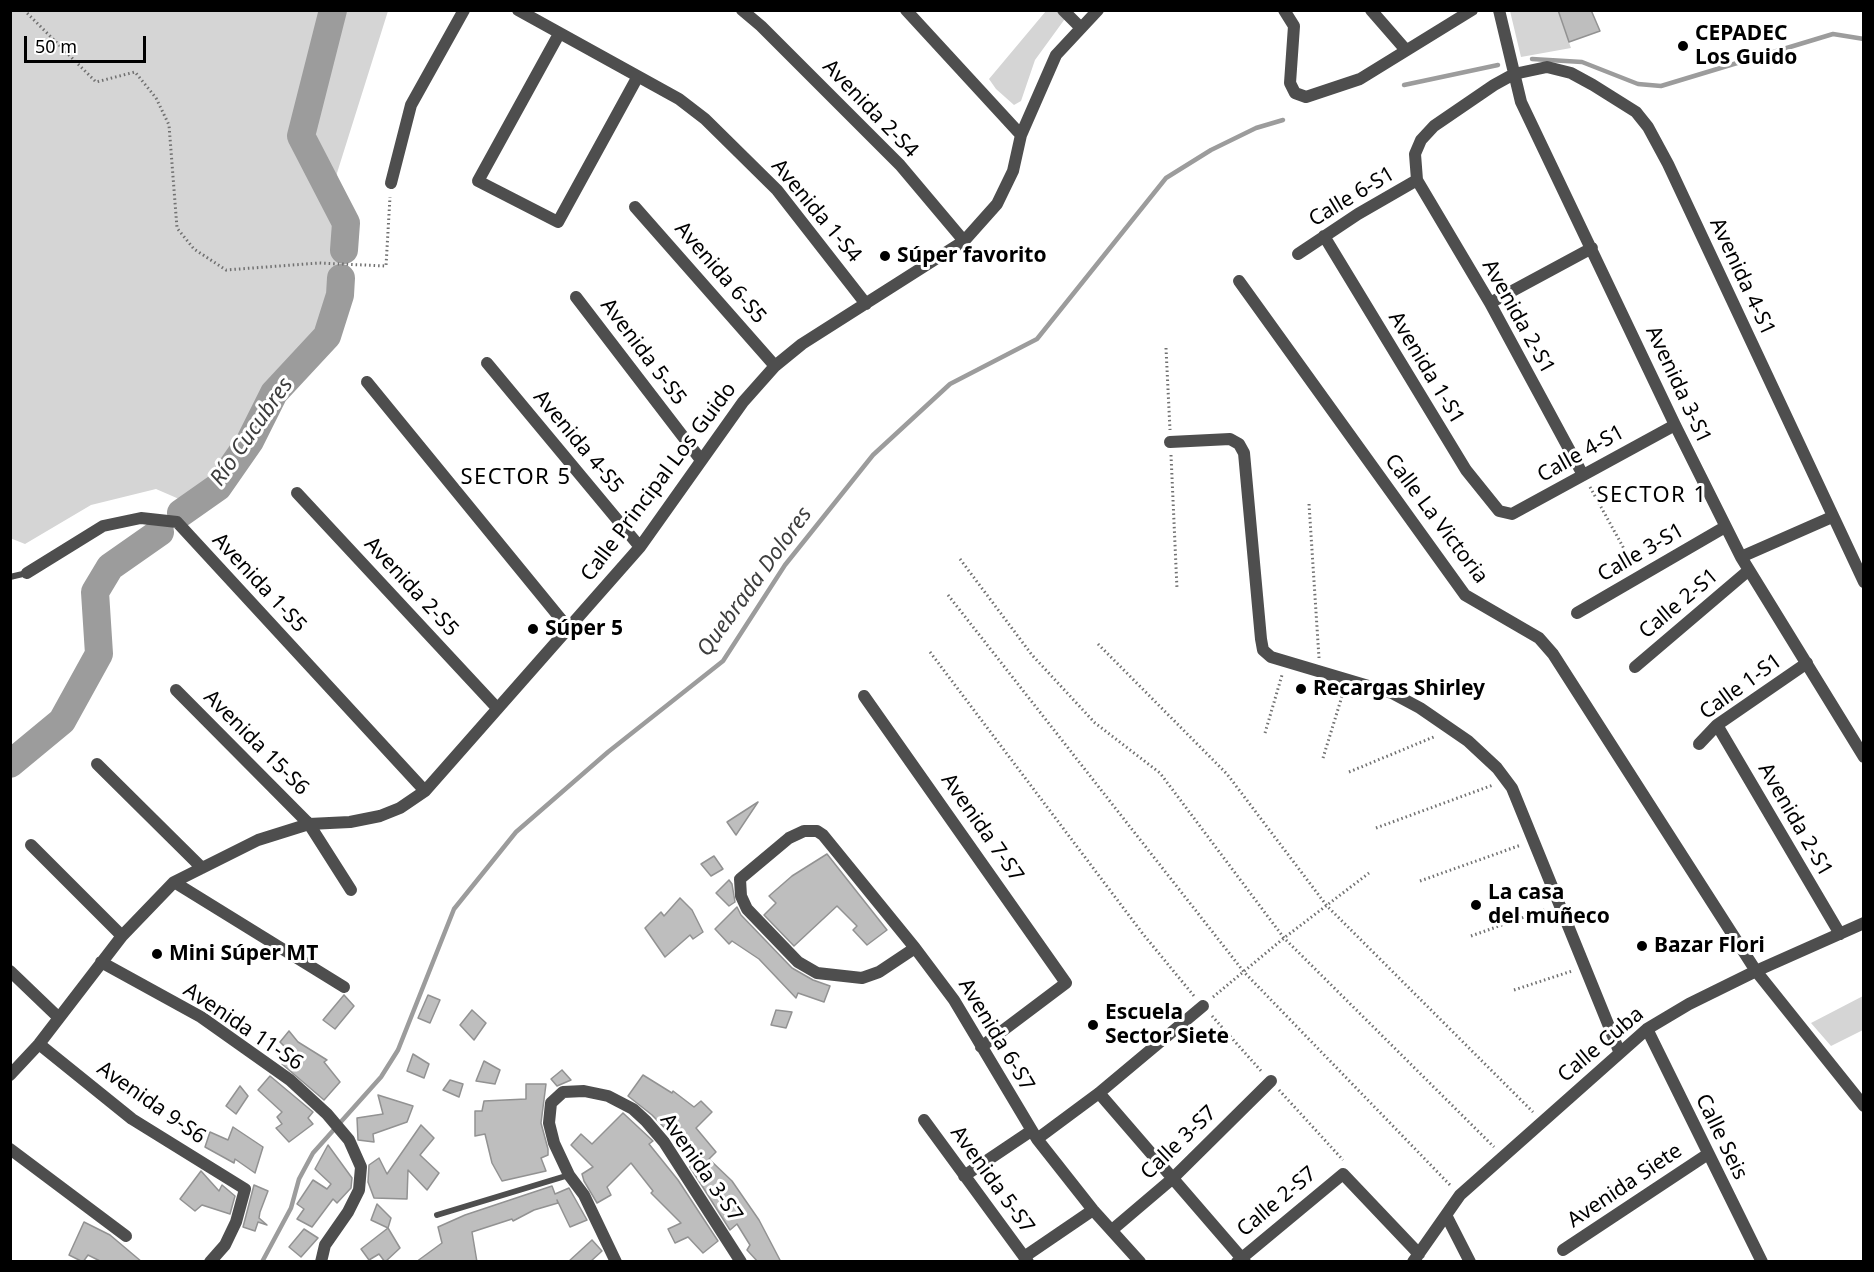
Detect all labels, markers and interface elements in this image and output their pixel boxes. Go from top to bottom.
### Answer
place label: CEPADEC Los Guido [1695,21,1797,71]
scale bar [27,24,148,62]
text: 50 m [35,34,77,58]
marker: CEPADEC Los Guido [1676,39,1690,53]
street label: Avenida 2-S4 [817,55,923,163]
street label: Avenida 1-S4 [766,154,866,268]
street label: Calle 6-S1 [1305,162,1399,232]
street label: Avenida 4-S1 [1704,214,1780,340]
street label: Avenida 6-S5 [669,217,771,329]
place label: Súper favorito [897,243,1047,269]
marker: Súper favorito [878,249,892,263]
street label: Avenida 2-S1 [1476,255,1560,379]
street label: Avenida 5-S5 [595,294,691,410]
street label: Avenida 1-S1 [1383,307,1469,429]
street label: Avenida 3-S1 [1640,322,1716,448]
water label: Río Cucubres [205,373,299,491]
street label: Calle Principal Los Guido [576,378,742,586]
street label: Avenida 4-S5 [528,385,628,499]
street label: Calle 4-S1 [1533,420,1629,488]
street label: Calle La Victoria [1379,449,1493,589]
district label: SECTOR 5 [460,465,572,491]
district label: SECTOR 1 [1596,483,1708,509]
water label: Quebrada Dolores [692,502,818,662]
street label: Calle 3-S1 [1593,518,1689,588]
street label: Avenida 1-S5 [207,528,311,638]
street label: Avenida 2-S5 [359,532,463,642]
street label: Calle 2-S1 [1634,564,1724,644]
place label: Súper 5 [545,616,623,642]
marker: Súper 5 [526,622,540,636]
street label: Calle 1-S1 [1695,649,1787,725]
place label: Recargas Shirley [1313,676,1485,702]
marker: Recargas Shirley [1294,682,1308,696]
street label: Avenida 15-S6 [198,685,314,801]
street label: Avenida 2-S1 [1752,759,1838,881]
street label: Avenida 7-S7 [935,769,1029,887]
place label: La casa del muñeco [1488,880,1610,930]
marker: La casa del muñeco [1469,898,1483,912]
place label: Bazar Flori [1654,933,1765,959]
marker: Bazar Flori [1635,939,1649,953]
place label: Mini Súper MT [169,941,318,967]
marker: Mini Súper MT [150,947,164,961]
street label: Avenida 6-S7 [953,974,1039,1096]
street label: Avenida 11-S6 [178,978,308,1076]
place label: Escuela Sector Siete [1105,1000,1229,1050]
street label: Calle Cuba [1553,1002,1649,1088]
marker: Escuela Sector Siete [1086,1018,1100,1032]
street label: Avenida 9-S6 [92,1056,210,1150]
street label: Calle Seis [1690,1090,1752,1184]
street label: Calle 3-S7 [1136,1101,1222,1185]
street label: Avenida 3-S7 [654,1109,748,1227]
street label: Avenida 5-S7 [945,1121,1039,1239]
street label: Avenida Siete [1563,1138,1687,1234]
street label: Calle 2-S7 [1232,1162,1322,1242]

